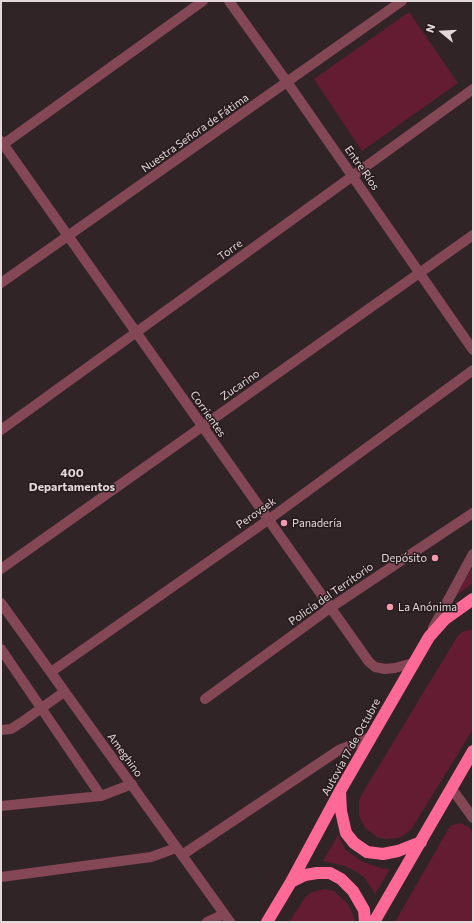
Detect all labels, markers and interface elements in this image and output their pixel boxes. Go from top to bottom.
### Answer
north arrow [422,12,462,52]
text: N [423,22,438,34]
street label: Nuestra Señora de Fátima [139,91,251,175]
street label: Entre Ríos [342,143,382,193]
street label: Torre [215,237,245,263]
street label: Zucarino [218,367,262,403]
street label: Corrientes [187,388,229,440]
district label: 400 Departamentos [29,466,115,494]
street label: Perovsek [234,495,278,531]
place label: Panadería [292,516,342,530]
marker: Panadería [279,518,289,528]
place label: Depósito [381,551,427,565]
marker: Depósito [430,553,440,563]
street label: Policía del Territorio [286,560,376,628]
place label: La Anónima [398,600,457,614]
marker: La Anónima [385,602,395,612]
street label: Autovía 17 de Octubre [319,696,383,798]
street label: Ameghino [105,731,145,779]

